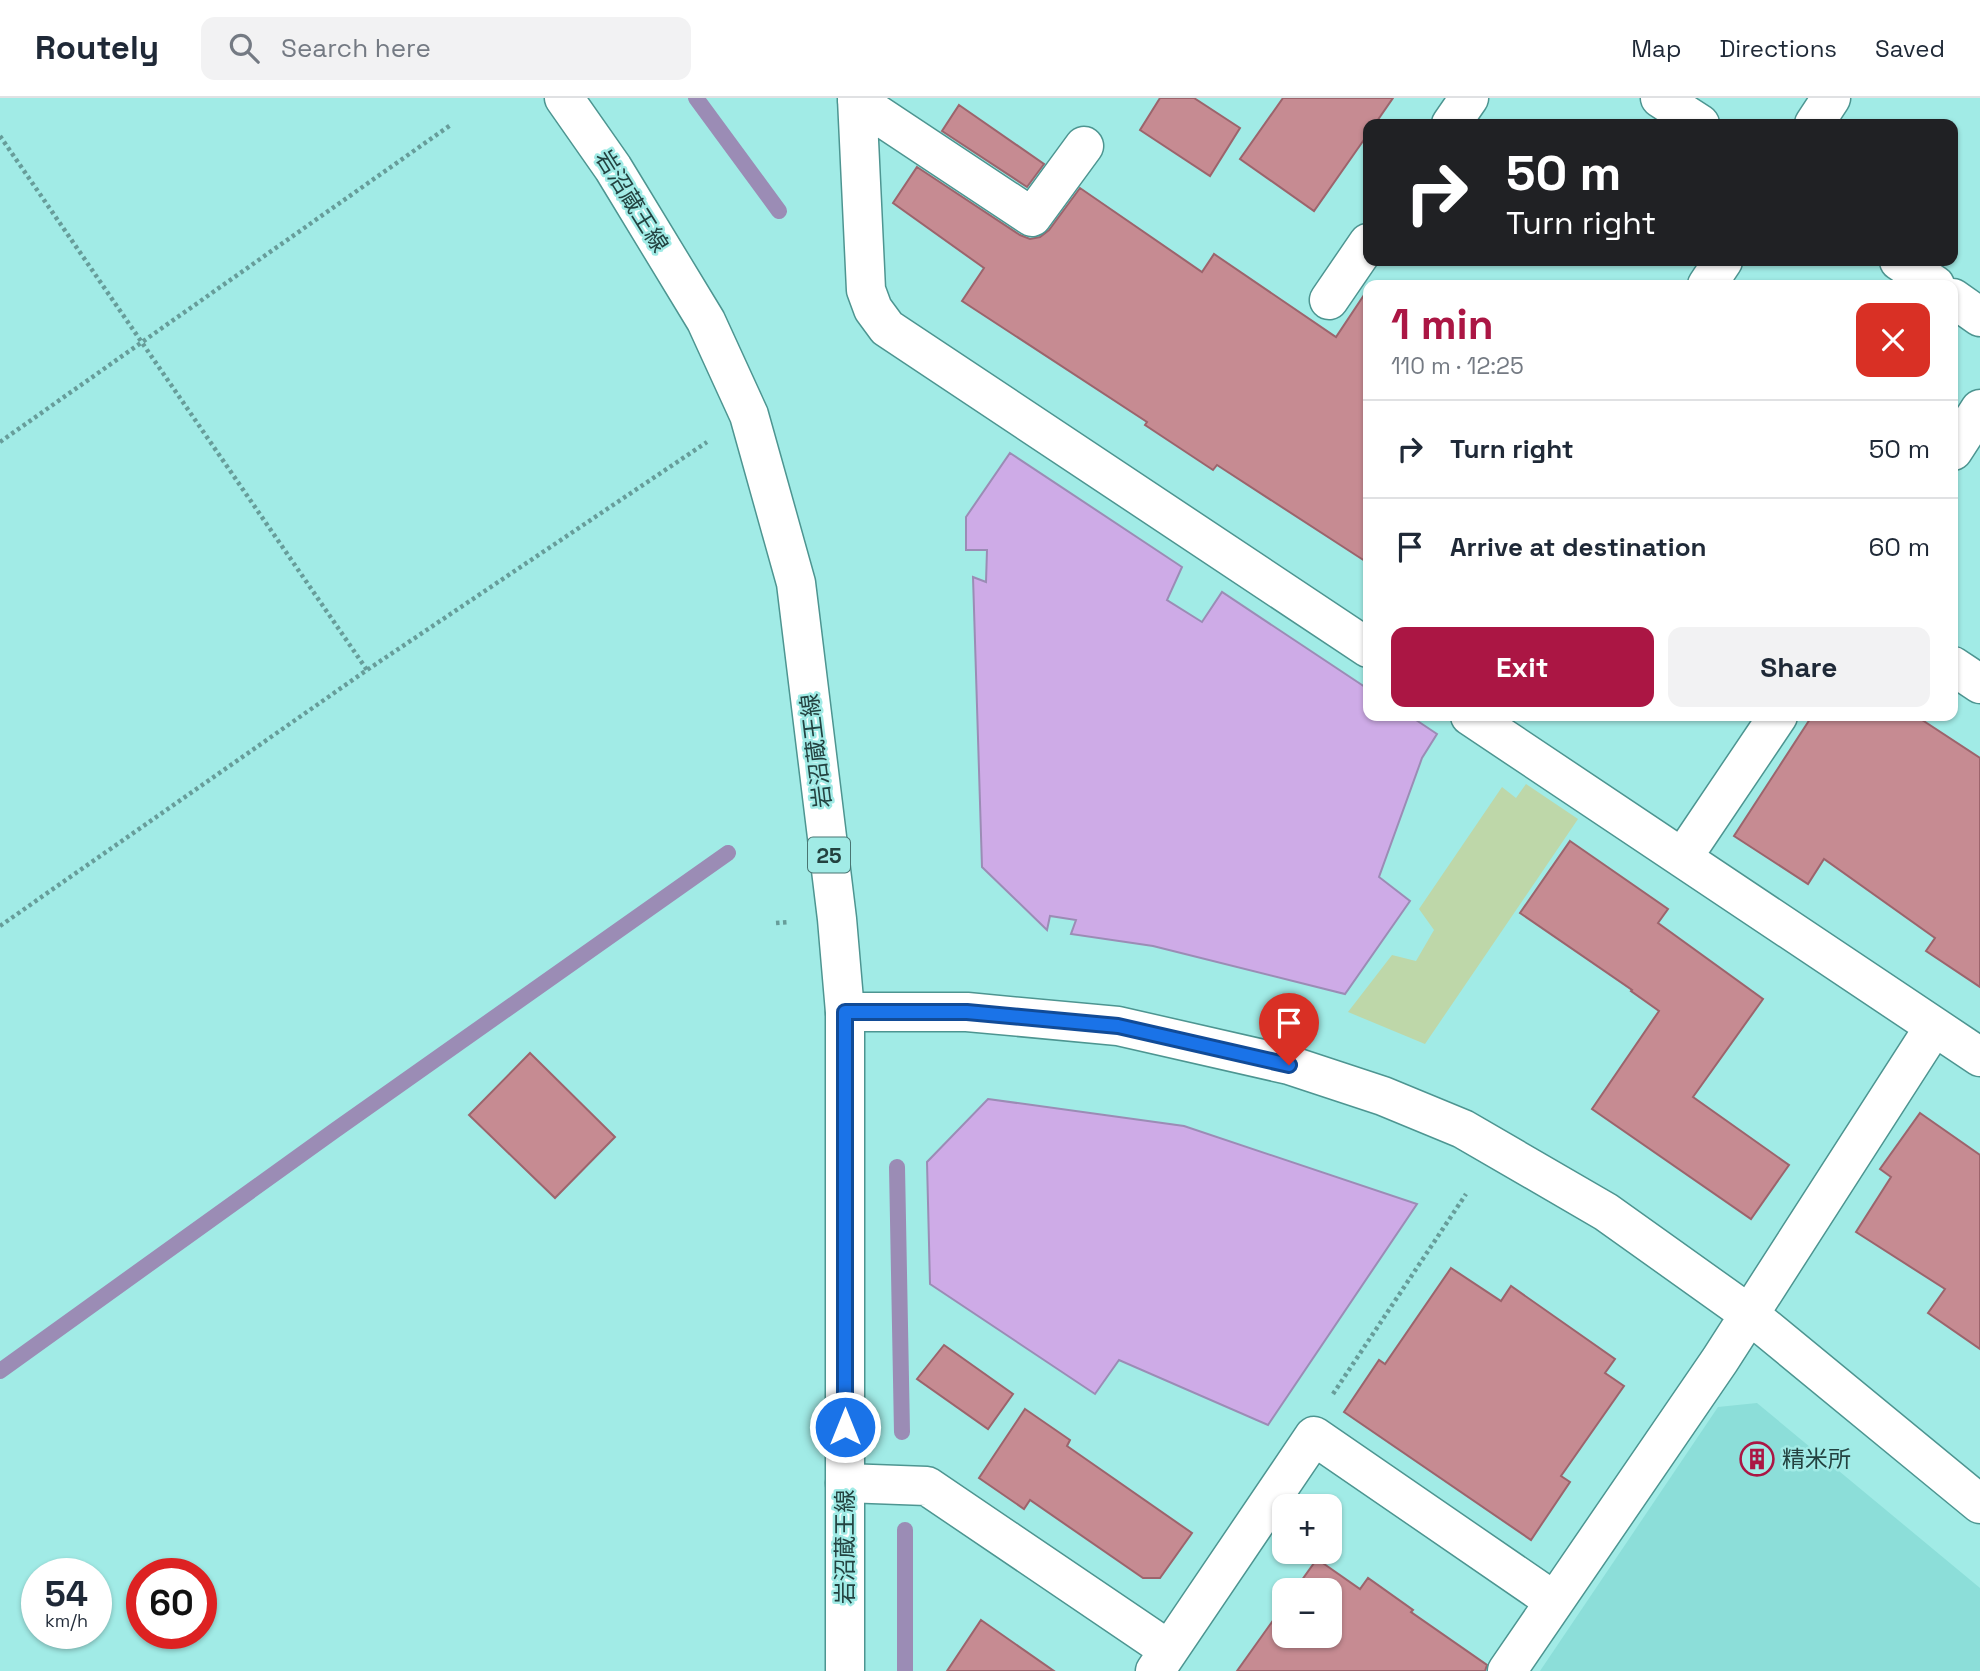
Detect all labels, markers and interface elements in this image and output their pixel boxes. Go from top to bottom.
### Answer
search box [201,17,691,80]
text: Routely [35,27,159,69]
icon: search [225,29,263,67]
text: Search here [281,31,431,65]
text: Map [1631,33,1681,64]
text: Directions [1719,33,1837,64]
text: Saved [1875,33,1945,64]
text: 50 m [1506,142,1621,204]
street label: 岩沼蔵王線 [589,144,675,258]
icon: right [1391,147,1482,238]
text: Turn right [1506,203,1656,243]
text: 1 min [1391,298,1494,351]
button: close [1856,303,1930,377]
text: 110 m · 12:25 [1391,351,1524,381]
icon: right [1391,430,1429,468]
text: Turn right [1450,432,1574,466]
text: 50 m [1869,432,1930,466]
icon: arrive [1391,528,1429,566]
text: Arrive at destination [1450,530,1707,564]
text: 60 m [1868,530,1930,564]
button: Exit [1391,627,1654,707]
button: Share [1668,627,1930,707]
street label: 岩沼蔵王線 [794,692,838,810]
road number: 25 [808,838,850,872]
pin [1259,993,1319,1065]
icon: arrive [1270,1004,1308,1042]
position arrow [808,1390,882,1464]
building icon: 精米所 [1738,1440,1776,1478]
place label: 精米所 [1782,1444,1851,1474]
street label: 岩沼蔵王線 [830,1490,860,1605]
map controls [1272,1494,1342,1648]
button: + [1272,1494,1342,1564]
speed limit sign: 60 [126,1558,217,1649]
text: 54 [45,1572,88,1616]
button: − [1272,1578,1342,1648]
text: km/h [45,1609,88,1632]

